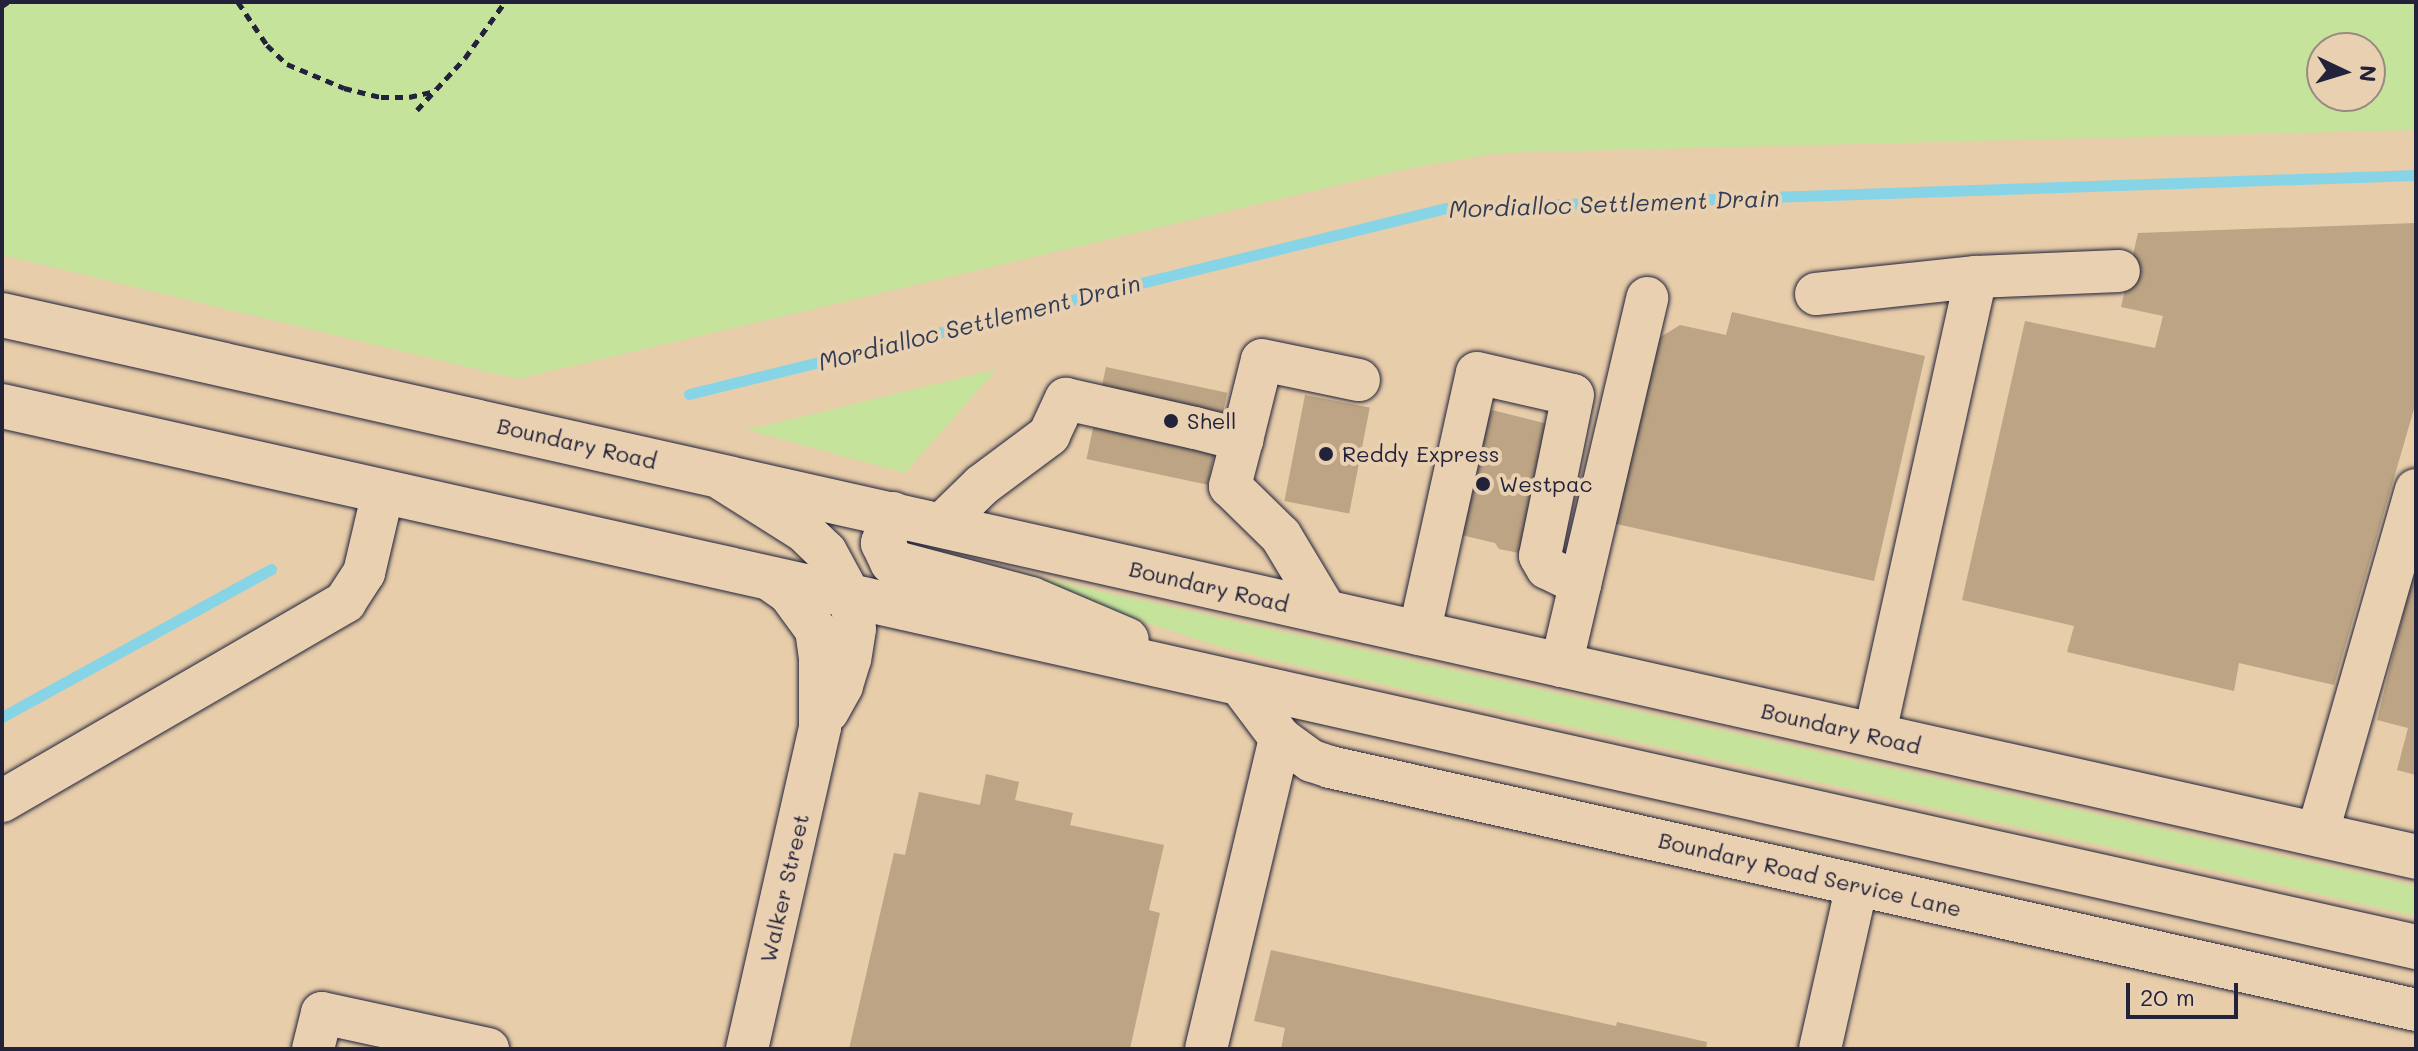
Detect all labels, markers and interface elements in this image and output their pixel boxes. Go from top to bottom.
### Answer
north arrow [2306,32,2386,112]
text: N [2353,64,2383,83]
water label: Mordialloc Settlement Drain [1448,183,1780,223]
water label: Mordialloc Settlement Drain [815,268,1143,376]
place label: Shell [1187,408,1236,434]
street label: Boundary Road [495,412,659,474]
marker: Shell [1162,412,1180,430]
place label: Reddy Express [1342,441,1500,467]
marker: Reddy Express [1317,445,1335,463]
place label: Westpac [1499,471,1593,497]
marker: Westpac [1474,475,1492,493]
street label: Boundary Road [1127,555,1291,617]
street label: Boundary Road [1759,697,1923,759]
street label: Walker Street [754,811,814,965]
street label: Boundary Road Service Lane [1656,826,1964,922]
scale bar [2130,967,2242,1017]
text: 20 m [2140,981,2195,1012]

